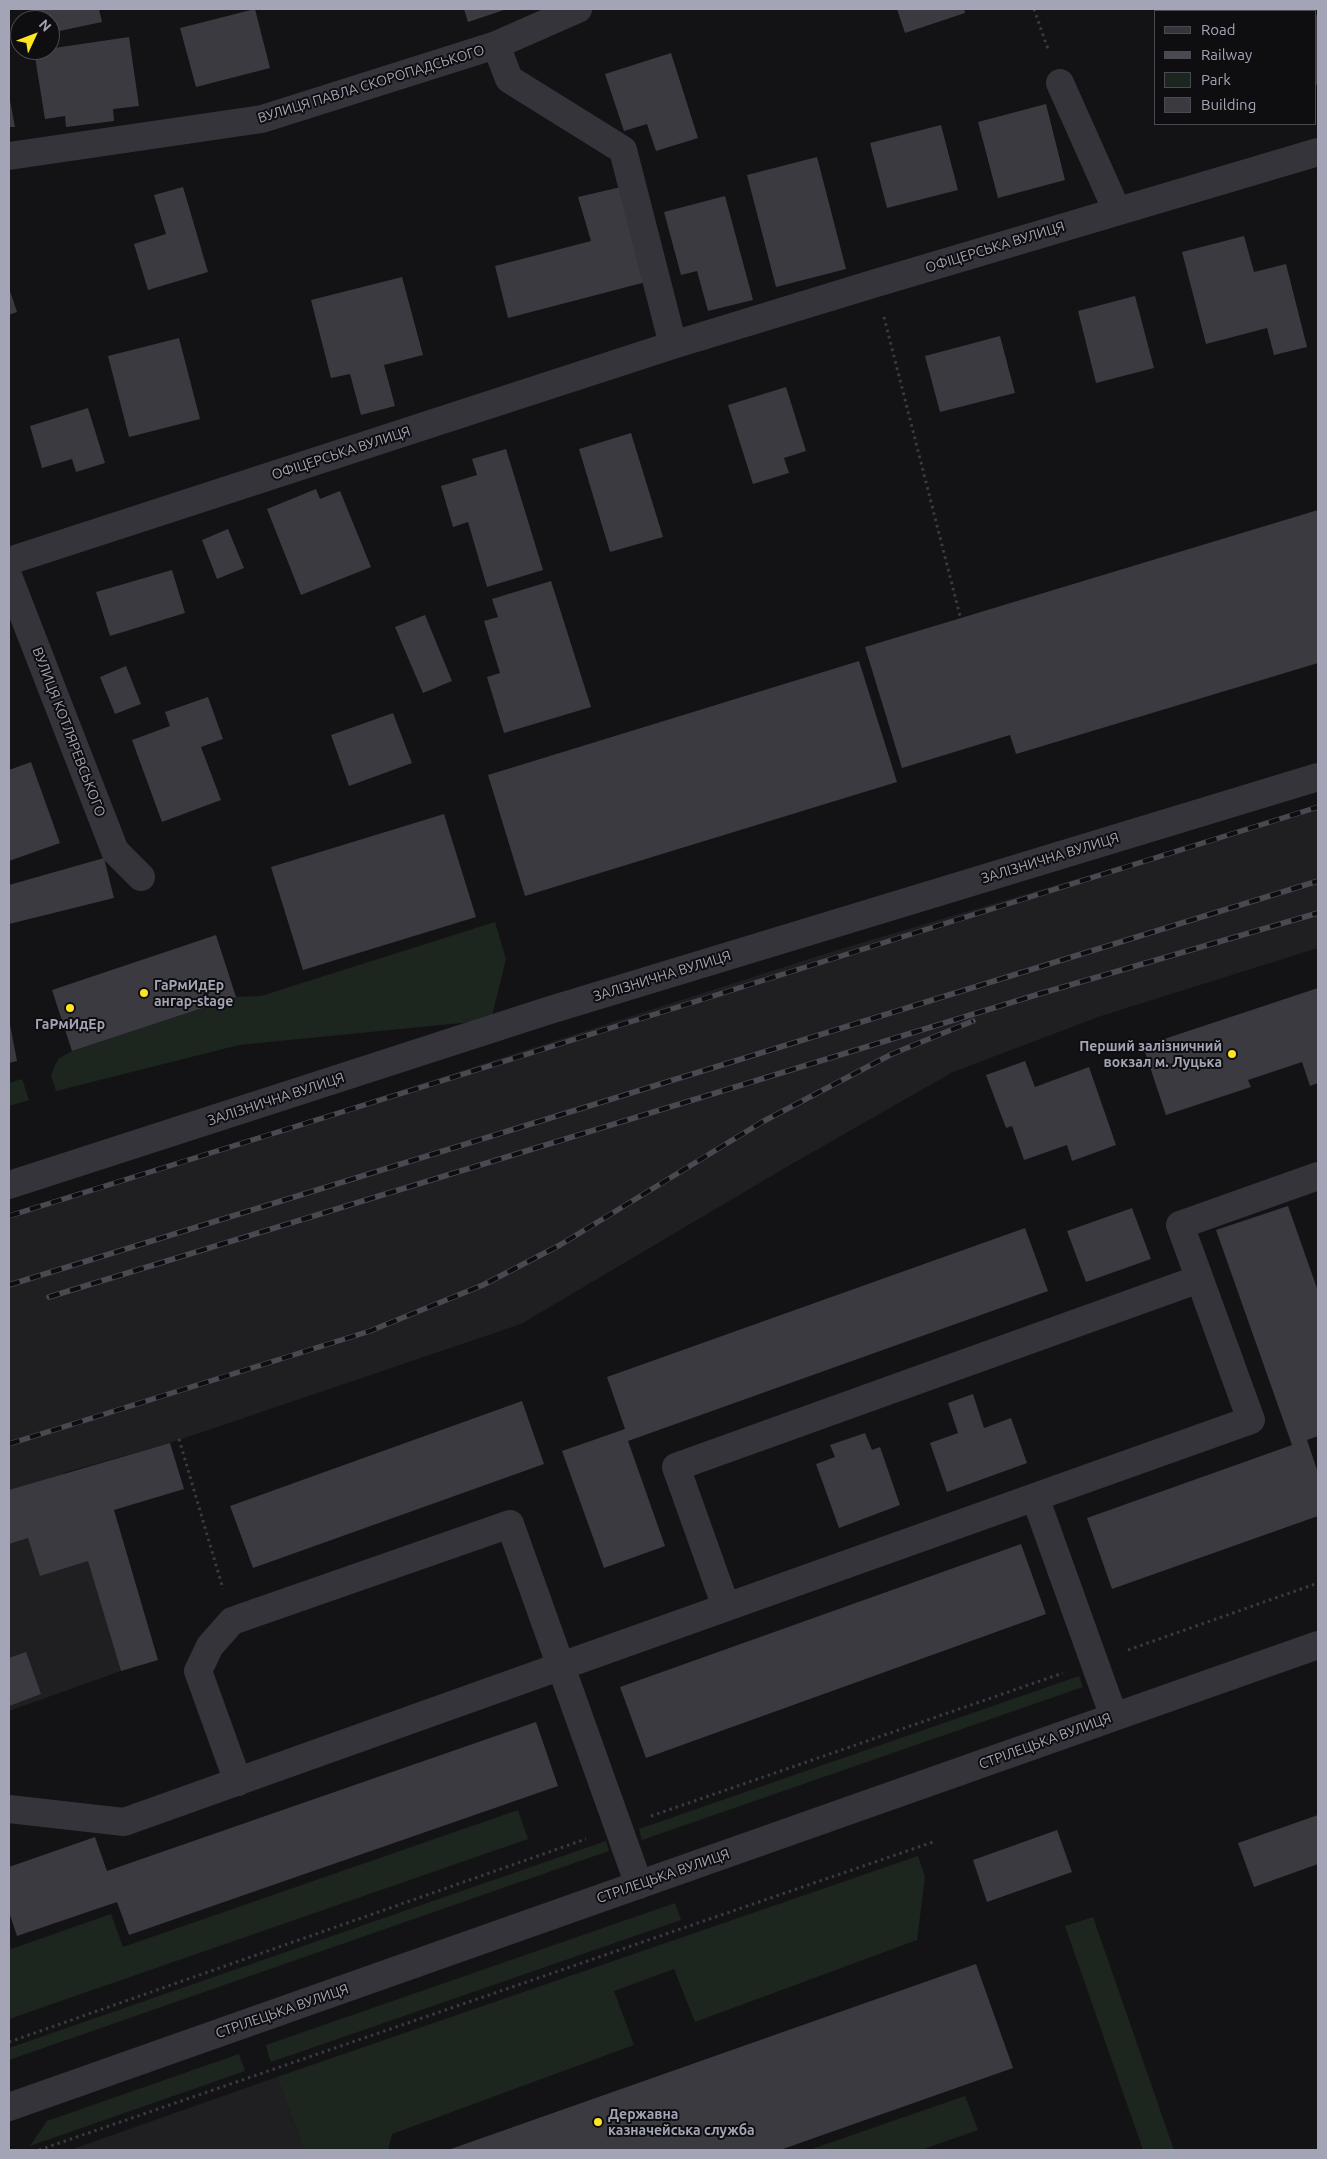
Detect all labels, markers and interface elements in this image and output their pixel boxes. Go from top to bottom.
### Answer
north arrow [10,10,60,60]
legend [1154,10,1317,125]
text: N [36,16,55,35]
text: Road [1201,21,1236,38]
street label: ВУЛИЦЯ ПАВЛА СКОРОПАДСЬКОГО [256,41,486,127]
text: Railway [1201,46,1252,63]
text: Park [1201,71,1231,88]
text: Building [1201,96,1256,113]
street label: ОФІЦЕРСЬКА ВУЛИЦЯ [923,218,1067,276]
street label: ОФІЦЕРСЬКА ВУЛИЦЯ [269,423,413,483]
street label: ВУЛИЦЯ КОТЛЯРЕВСЬКОГО [29,645,109,819]
street label: ЗАЛІЗНИЧНА ВУЛИЦЯ [979,829,1121,887]
street label: ЗАЛІЗНИЧНА ВУЛИЦЯ [591,947,733,1005]
place label: ГаРмИдЕр ангар-stage [154,977,233,1010]
marker: ГаРмИдЕр ангар-stage [138,987,150,999]
marker: ГаРмИдЕр [64,1002,76,1014]
place label: ГаРмИдЕр [35,1016,105,1032]
place label: Перший залізничний вокзал м. Луцька [1079,1038,1222,1070]
marker: Перший залізничний вокзал м. Луцька [1226,1048,1238,1060]
street label: ЗАЛІЗНИЧНА ВУЛИЦЯ [205,1069,347,1129]
street label: СТРІЛЕЦЬКА ВУЛИЦЯ [976,1709,1114,1773]
street label: СТРІЛЕЦЬКА ВУЛИЦЯ [594,1845,732,1907]
street label: СТРІЛЕЦЬКА ВУЛИЦЯ [213,1980,351,2042]
place label: Державна казначейська служба [608,2106,755,2138]
marker: Державна казначейська служба [592,2116,604,2128]

